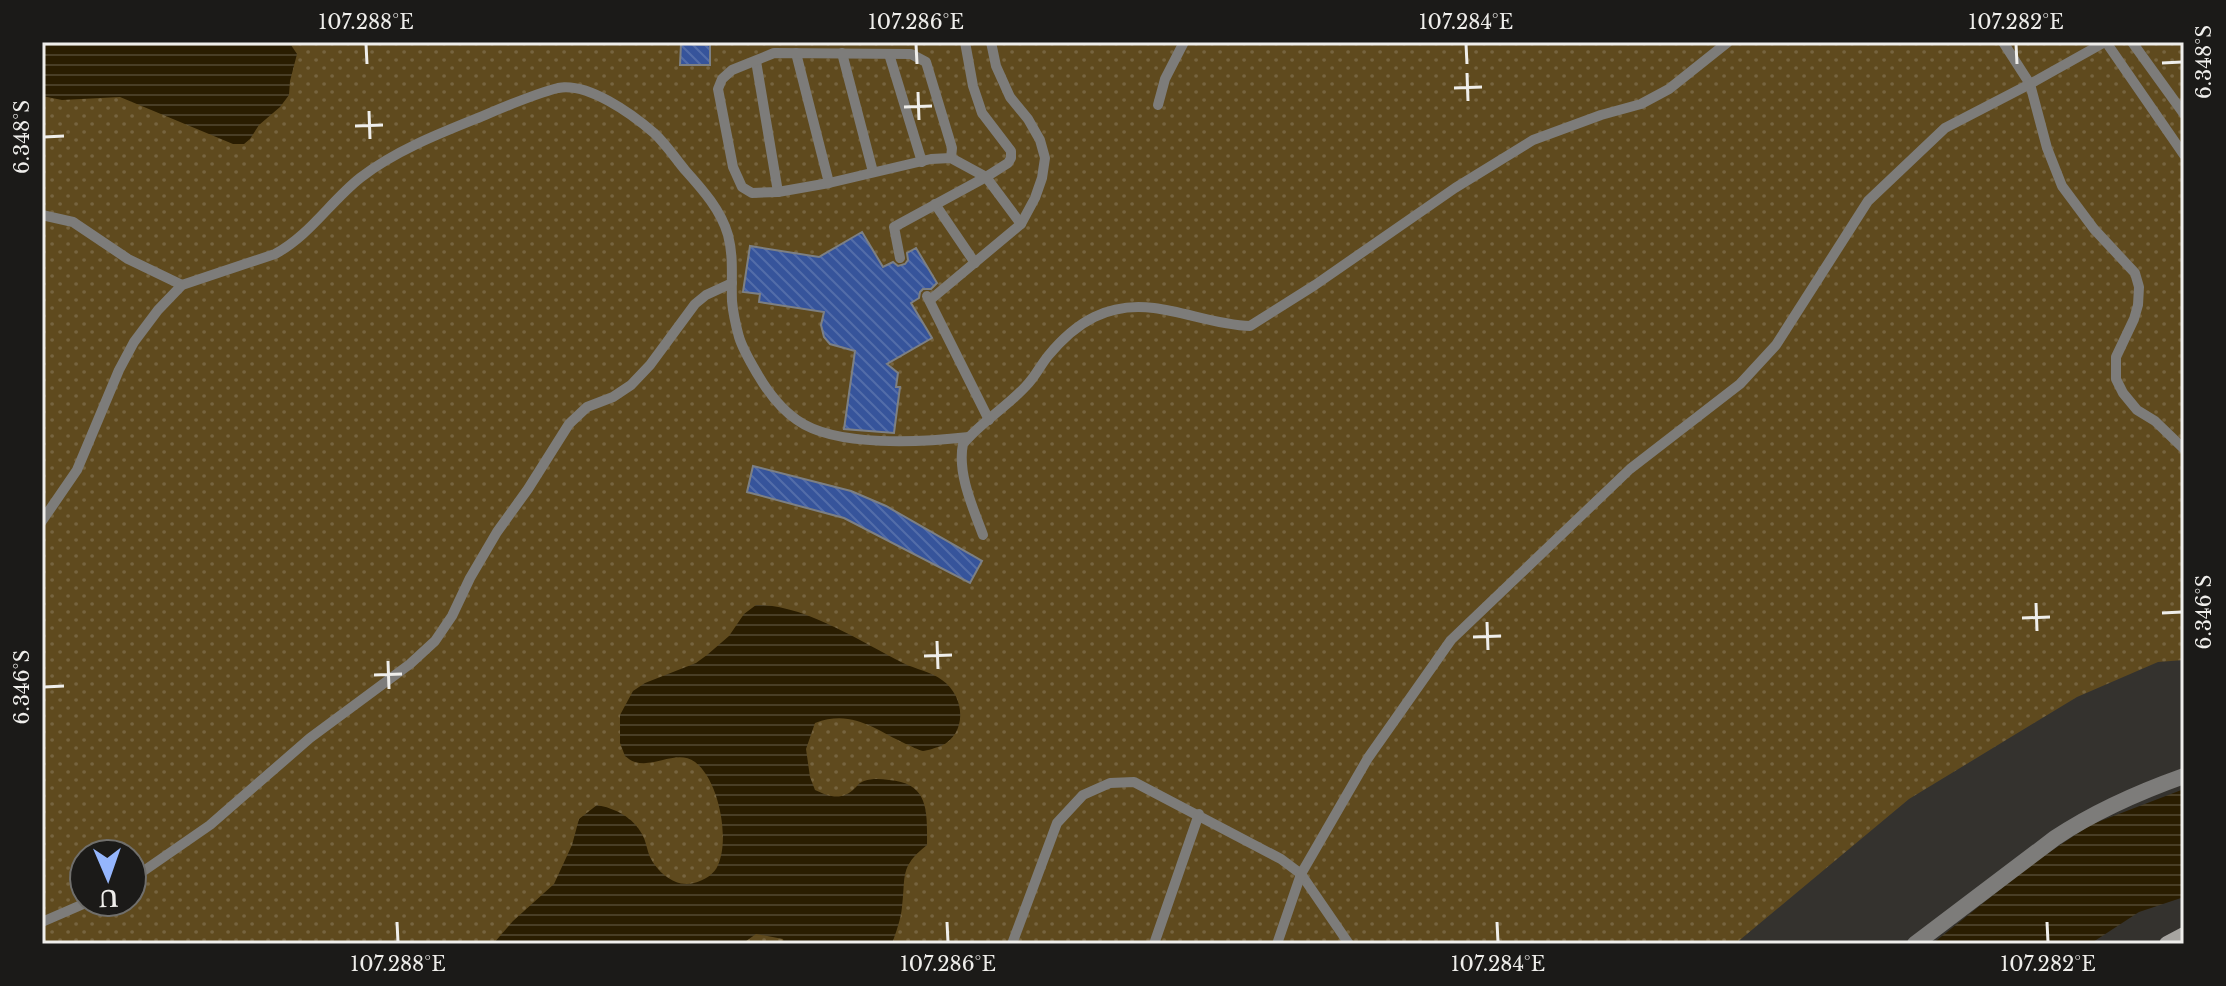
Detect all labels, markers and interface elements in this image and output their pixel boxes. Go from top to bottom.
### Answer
text: 107.288°E [318,10,414,34]
text: 107.286°E [868,10,964,34]
text: 107.284°E [1419,10,1513,34]
text: 107.282°E [1968,10,2064,34]
text: 6.348°S [2192,25,2216,99]
text: 6.348°S [10,100,34,174]
text: 6.346°S [2192,575,2216,649]
text: 6.346°S [10,650,34,724]
north arrow [68,838,148,918]
text: U [98,884,119,911]
text: 107.288°E [350,952,446,976]
text: 107.286°E [900,952,996,976]
text: 107.284°E [1451,952,1545,976]
text: 107.282°E [2000,952,2096,976]

